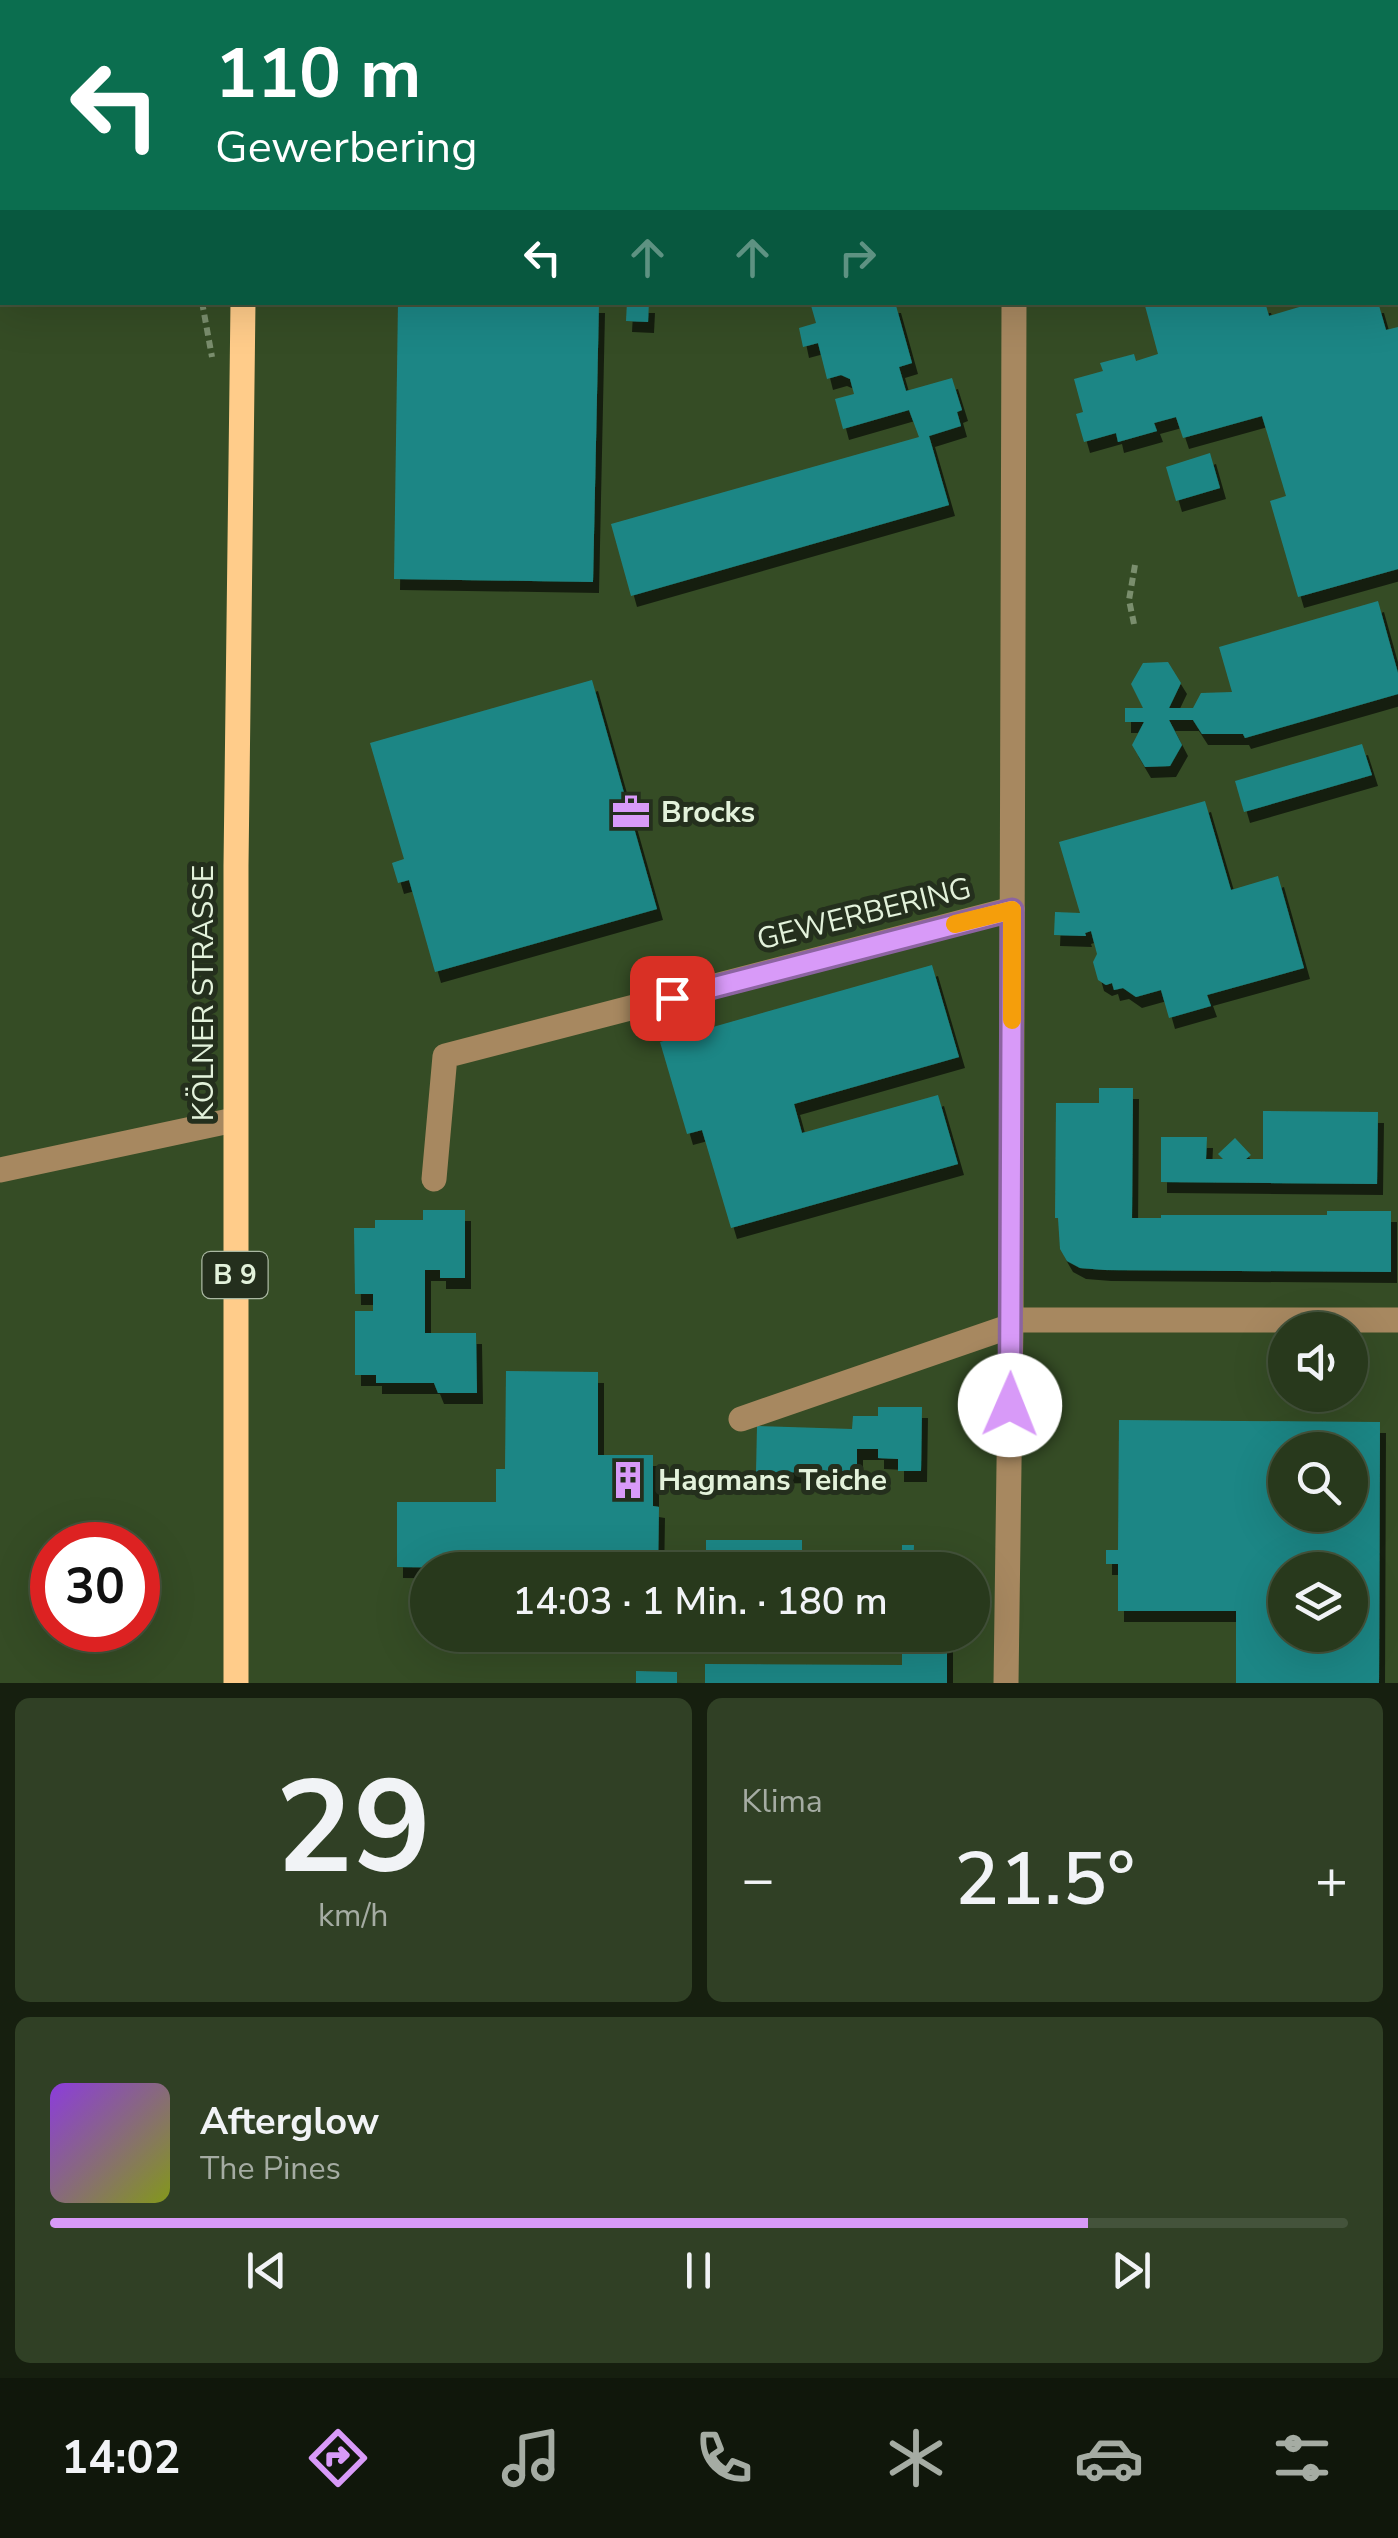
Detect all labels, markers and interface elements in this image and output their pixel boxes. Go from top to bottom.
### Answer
text: 110 m [215,26,421,122]
icon: left [50,40,180,170]
text: Gewerbering [215,117,478,178]
icon: left [515,230,570,285]
icon: ahead [620,230,675,285]
icon: ahead [725,230,780,285]
icon: right [830,230,885,285]
office icon: Brocks [610,791,652,833]
place label: Brocks [661,792,755,833]
street label: KÖLNER STRASSE [183,865,224,1121]
street label: GEWERBERING [753,868,975,960]
pin [630,956,715,1041]
icon: arrive [645,971,700,1026]
road number: B 9 [202,1252,268,1298]
map controls [1268,1312,1368,1652]
button: sound [1268,1312,1368,1412]
position arrow [958,1353,1062,1457]
button: search [1268,1432,1368,1532]
building icon: Hagmans Teiche [607,1459,649,1501]
place label: Hagmans Teiche [658,1460,887,1501]
speed limit sign: 30 [30,1522,160,1652]
button: layers [1268,1552,1368,1652]
text: 14:03 · 1 Min. · 180 m [512,1576,888,1627]
text: 29 [275,1740,431,1917]
text: Klima [742,1780,823,1823]
text: 21.5° [954,1828,1135,1930]
text: − [742,1842,775,1917]
text: + [1315,1842,1348,1917]
text: km/h [318,1894,389,1937]
text: Afterglow [200,2096,379,2147]
text: The Pines [200,2147,341,2190]
icon: previous [239,2243,294,2298]
icon: pause [671,2243,726,2298]
icon: next [1104,2243,1159,2298]
icon: directions [303,2423,373,2493]
icon: music [496,2423,566,2493]
icon: phone [689,2423,759,2493]
icon: climate [881,2423,951,2493]
icon: car [1074,2423,1144,2493]
icon: filters [1267,2423,1337,2493]
text: 14:02 [61,2428,181,2489]

